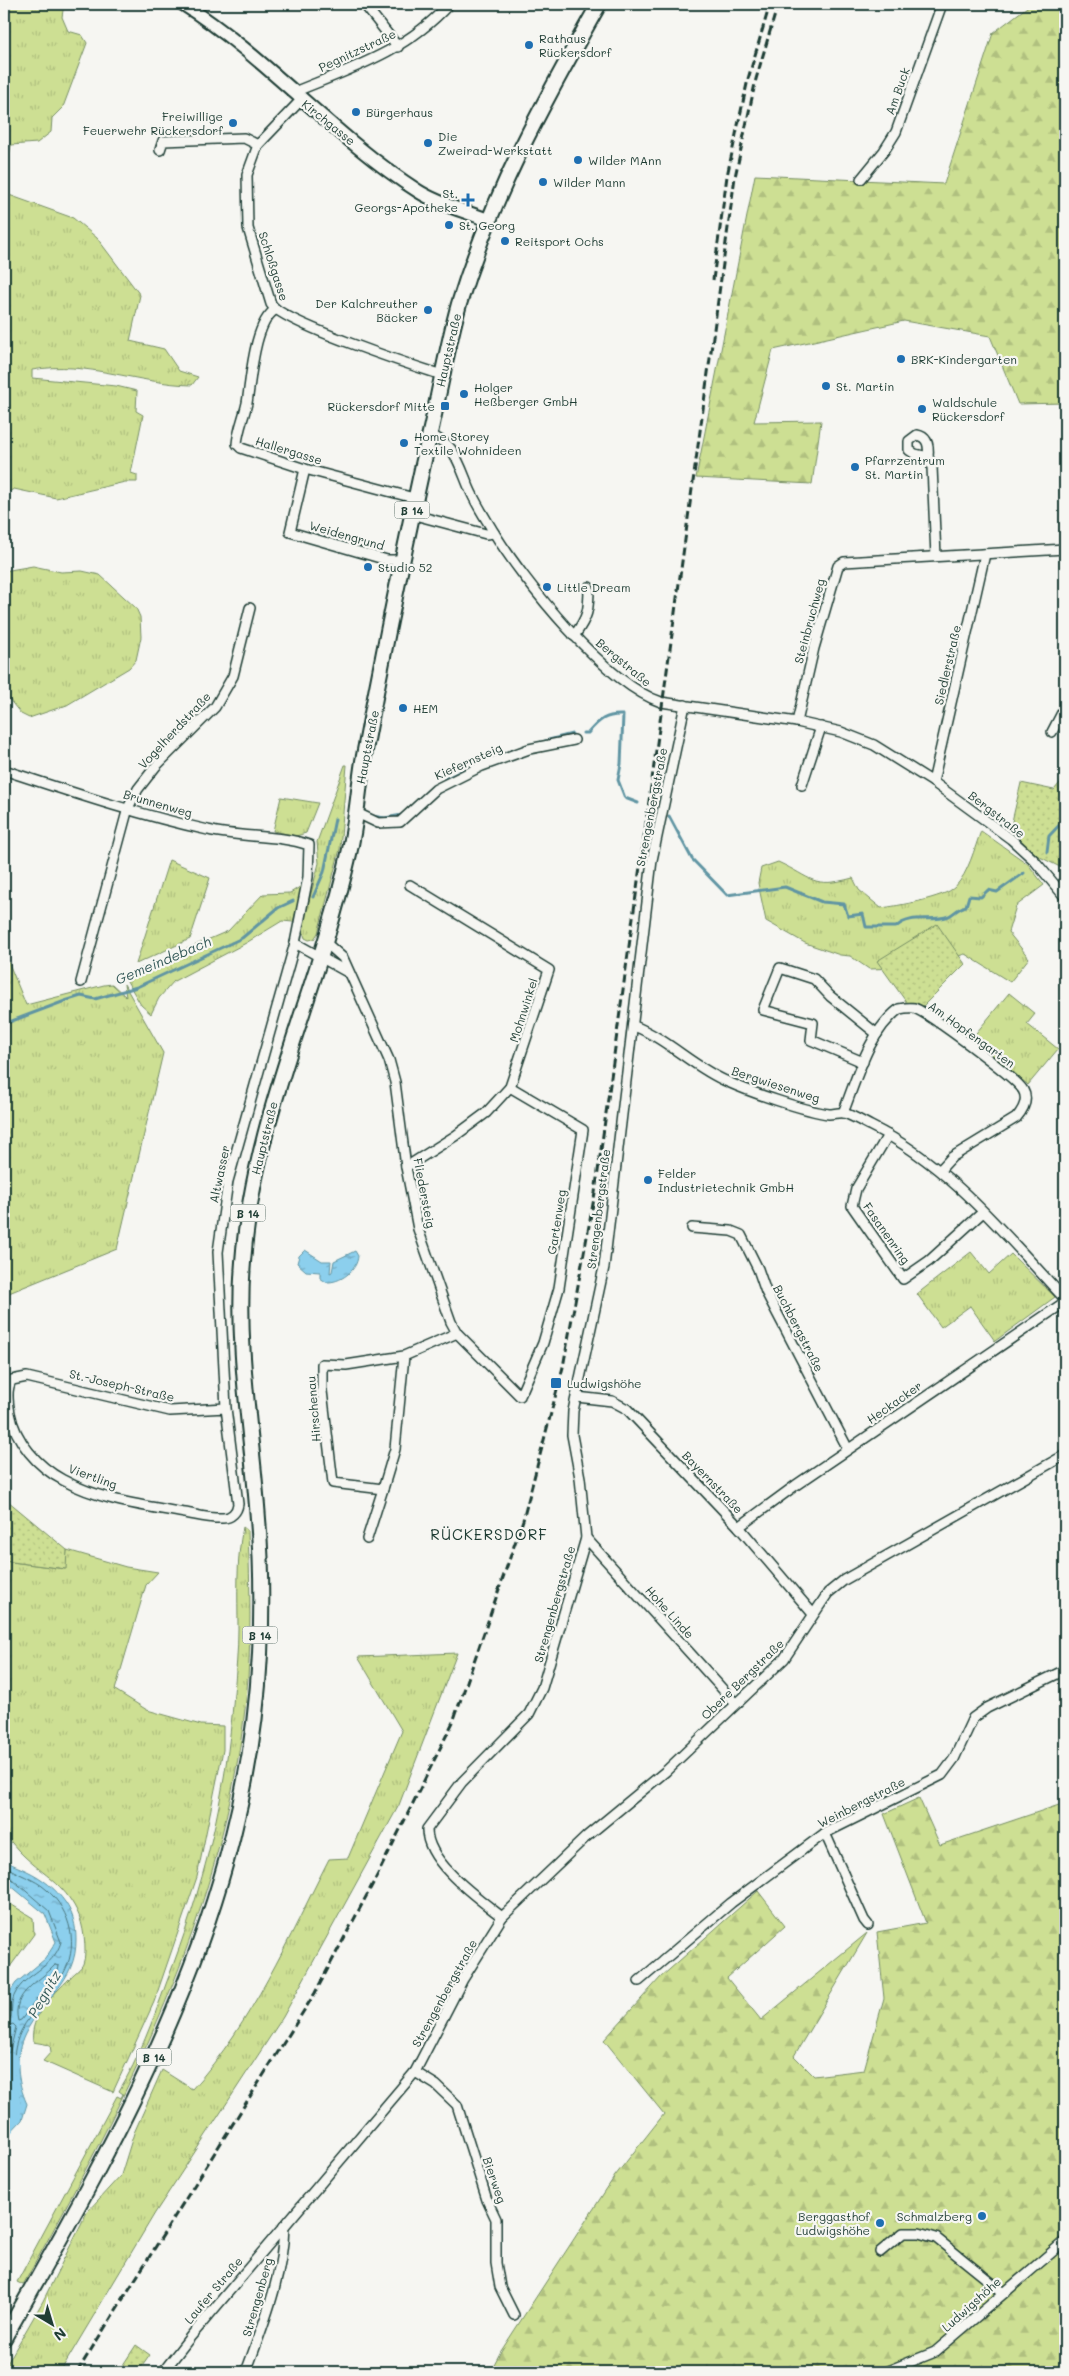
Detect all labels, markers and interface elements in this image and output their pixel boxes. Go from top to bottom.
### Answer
street label: Pegnitzstraße [316,25,398,75]
place label: Rathaus Rückersdorf [539,30,612,60]
marker: Rathaus Rückersdorf [523,39,535,51]
street label: Am Buck [881,65,913,117]
street label: Kirchgasse [299,96,359,148]
place label: Bürgerhaus [366,104,433,120]
marker: Bürgerhaus [350,106,362,118]
place label: Freiwillige Feuerwehr Rückersdorf [83,108,223,138]
marker: Freiwillige Feuerwehr Rückersdorf [227,117,239,129]
place label: Die Zweirad-Werkstatt [438,128,552,158]
marker: Die Zweirad-Werkstatt [422,137,434,149]
place label: Wilder MAnn [588,152,661,168]
marker: Wilder MAnn [572,154,584,166]
place label: Wilder Mann [553,174,625,190]
marker: Wilder Mann [537,176,549,188]
place label: St. Georgs-Apotheke [355,185,458,215]
marker: St. Georgs-Apotheke [462,194,474,206]
place label: St. Georg [459,217,515,233]
marker: St. Georg [443,219,455,231]
street label: Schloßgasse [255,229,293,303]
place label: Reitsport Ochs [515,233,604,249]
marker: Reitsport Ochs [499,235,511,247]
place label: Der Kalchreuther Bäcker [315,295,418,325]
marker: Der Kalchreuther Bäcker [422,304,434,316]
street label: Hauptstraße [432,312,464,388]
place label: BRK-Kindergarten [911,351,1017,367]
marker: BRK-Kindergarten [895,353,907,365]
place label: St. Martin [836,378,894,394]
place label: Holger Heßberger GmbH [474,379,578,409]
marker: St. Martin [820,380,832,392]
marker: Holger Heßberger GmbH [458,388,470,400]
place label: Waldschule Rückersdorf [932,394,1005,424]
place label: Rückersdorf Mitte [328,398,435,414]
marker: Rückersdorf Mitte [439,400,451,412]
marker: Waldschule Rückersdorf [916,403,928,415]
place label: Home Storey Textile Wohnideen [414,428,521,458]
street label: Hallergasse [254,432,324,468]
marker: Home Storey Textile Wohnideen [398,437,410,449]
place label: Pfarrzentrum St. Martin [865,452,945,482]
marker: Pfarrzentrum St. Martin [849,461,861,473]
road number: B 14 [394,502,430,518]
street label: Weidengrund [308,517,387,553]
place label: Studio 52 [378,559,433,575]
marker: Studio 52 [362,561,374,573]
street label: Steinbruchweg [790,577,828,665]
place label: Little Dream [557,579,631,595]
marker: Little Dream [541,581,553,593]
street label: Siedlerstraße [930,623,964,707]
street label: Bergstraße [593,634,655,690]
street label: Vogelherdstraße [134,688,214,772]
place label: HEM [413,700,438,716]
marker: HEM [397,702,409,714]
street label: Hauptstraße [352,709,382,785]
street label: Kiefernsteig [432,739,504,783]
street label: Strengenbergstraße [632,746,670,868]
street label: Brunnenweg [122,786,194,821]
street label: Bergstraße [965,787,1029,841]
water label: Gemeindebach [112,931,214,989]
street label: Mohnwinkel [505,976,541,1044]
street label: Am Hopfengarten [925,997,1019,1071]
street label: Bergwiesenweg [730,1062,822,1106]
street label: Hauptstraße [247,1100,281,1176]
street label: Altwasser [205,1144,233,1204]
street label: Strengenbergstraße [583,1148,613,1270]
street label: Fliedersteig [410,1157,440,1229]
place label: Felder Industrietechnik GmbH [658,1165,794,1195]
marker: Felder Industrietechnik GmbH [642,1174,654,1186]
street label: Gartenweg [543,1188,569,1256]
street label: Fasanenring [860,1199,914,1267]
road number: B 14 [230,1204,266,1222]
street label: Buchbergstraße [770,1282,828,1374]
street label: St.-Joseph-Straße [68,1365,176,1405]
street label: Hirschenau [302,1375,324,1443]
place label: Ludwigshöhe [567,1375,641,1391]
marker: Ludwigshöhe [549,1376,563,1390]
street label: Heckacker [863,1377,925,1427]
street label: Bayernstraße [679,1447,747,1517]
street label: Viertling [67,1460,119,1492]
district label: RÜCKERSDORF [430,1524,548,1544]
street label: Strengenbergstraße [530,1544,578,1664]
street label: Hohe Linde [642,1582,698,1642]
road number: B 14 [242,1626,278,1644]
street label: Obere Bergstraße [697,1635,787,1723]
street label: Weinbergstraße [815,1773,907,1831]
street label: Strengenbergstraße [408,1936,480,2050]
water label: Pegnitz [23,1967,65,2021]
road number: B 14 [136,2048,172,2066]
street label: Bierweg [480,2155,510,2205]
place label: Berggasthof Ludwigshöhe [796,2208,870,2238]
place label: Schmalzberg [897,2208,972,2224]
marker: Schmalzberg [976,2210,988,2222]
marker: Berggasthof Ludwigshöhe [874,2217,886,2229]
street label: Laufer Straße [180,2253,246,2327]
street label: Strengenberg [238,2256,276,2338]
street label: Ludwigshöhe [938,2273,1004,2335]
north arrow [28,2298,78,2348]
text: N [50,2324,70,2345]

